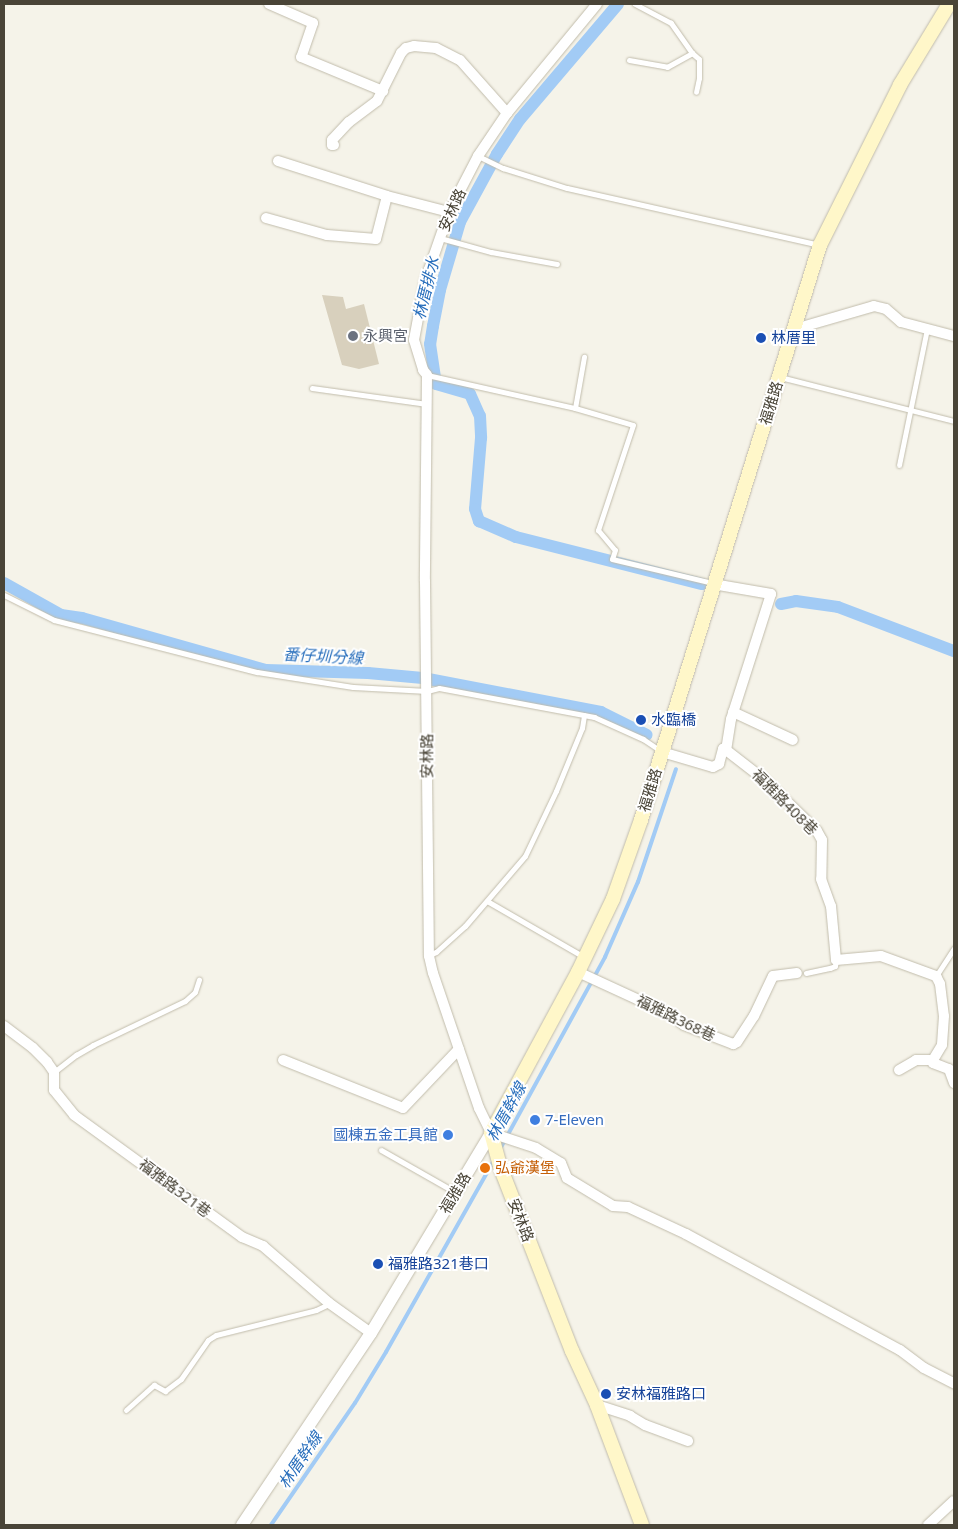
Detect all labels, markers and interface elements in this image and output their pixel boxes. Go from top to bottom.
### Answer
street label: 安林路 [435,186,469,234]
water label: 林厝排水 [409,255,443,321]
place label: 永興宮 [363,327,408,345]
place label: 林厝里 [771,329,816,347]
marker: 永興宮 [347,330,359,342]
marker: 林厝里 [755,332,767,344]
street label: 福雅路 [756,379,786,427]
water label: 番仔圳分線 [283,644,363,668]
place label: 水臨橋 [651,711,696,729]
marker: 水臨橋 [635,714,647,726]
street label: 安林路 [418,734,436,778]
street label: 福雅路408巷 [748,765,822,839]
street label: 福雅路 [635,766,665,814]
street label: 福雅路368巷 [634,991,718,1045]
water label: 林厝幹線 [482,1079,530,1145]
place label: 7-Eleven [545,1111,604,1129]
marker: 7-Eleven [529,1114,541,1126]
place label: 國棟五金工具館 [333,1126,438,1144]
marker: 國棟五金工具館 [442,1129,454,1141]
street label: 福雅路321巷 [135,1155,215,1221]
place label: 弘爺漢堡 [495,1159,555,1177]
marker: 弘爺漢堡 [479,1162,491,1174]
street label: 福雅路 [436,1169,474,1217]
street label: 安林路 [505,1196,537,1244]
place label: 福雅路321巷口 [388,1255,489,1273]
marker: 福雅路321巷口 [372,1258,384,1270]
place label: 安林福雅路口 [616,1385,706,1403]
marker: 安林福雅路口 [600,1388,612,1400]
water label: 林厝幹線 [274,1428,326,1492]

